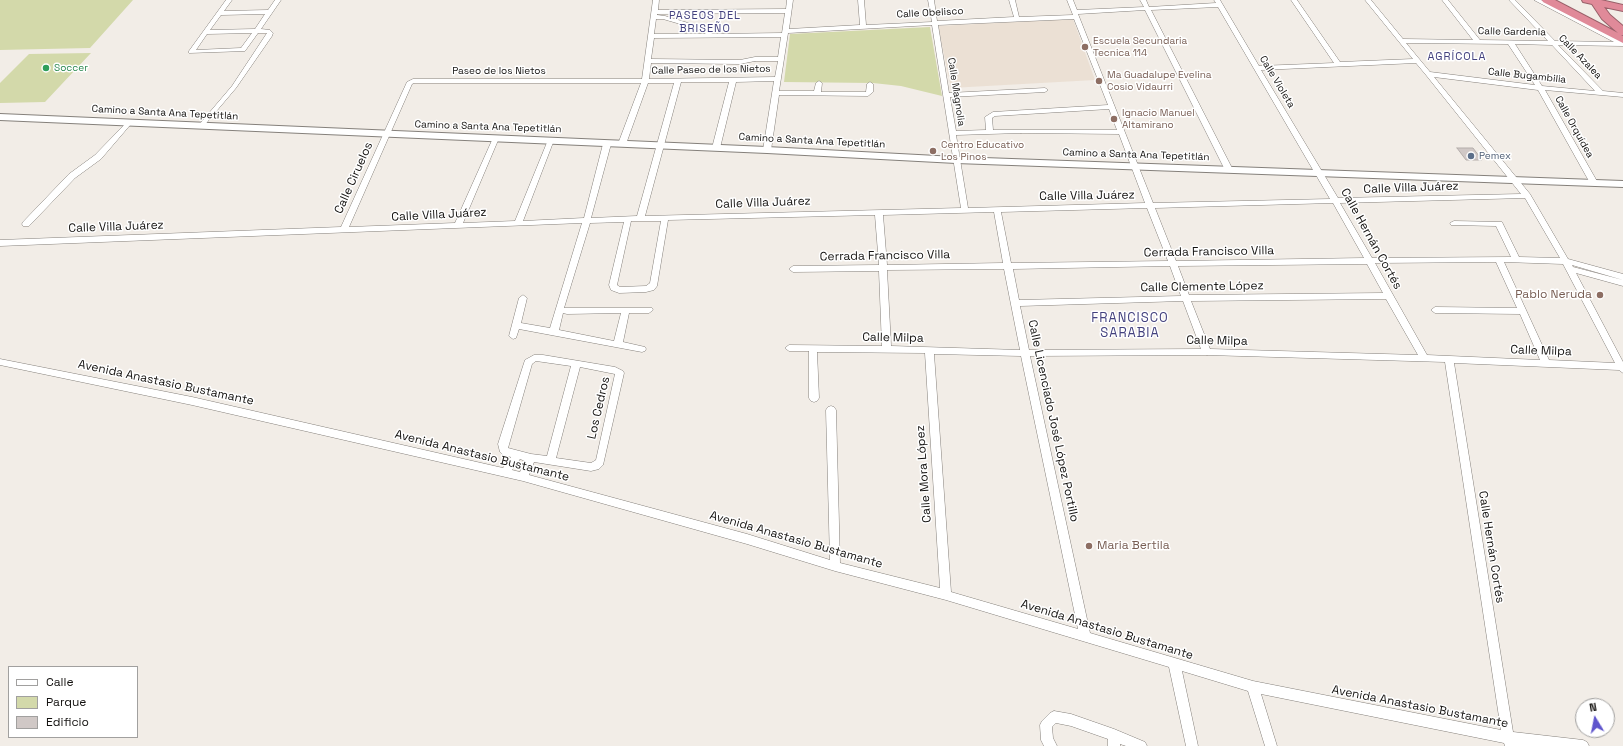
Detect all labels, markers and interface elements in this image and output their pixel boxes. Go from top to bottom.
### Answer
street label: Calle Obelisco [896,5,964,21]
district label: PASEOS DEL BRISEÑO [669,9,741,35]
street label: Calle Gardenia [1478,25,1546,39]
street label: Calle Azalea [1556,32,1604,82]
place label: Escuela Secundaria Tecnica 114 [1093,35,1187,58]
marker: Escuela Secundaria Tecnica 114 [1080,42,1090,52]
district label: AGRÍCOLA [1427,50,1487,64]
street label: Calle Violeta [1257,54,1297,110]
street label: Calle Magnolia [945,57,967,127]
place label: Soccer [54,62,88,74]
marker: Soccer [41,63,51,73]
street label: Calle Paseo de los Nietos [651,63,771,77]
street label: Paseo de los Nietos [452,65,546,77]
street label: Calle Bugambilia [1487,66,1567,86]
place label: Ma Guadalupe Evelina Cosio Vidaurri [1107,69,1212,92]
marker: Ma Guadalupe Evelina Cosio Vidaurri [1094,76,1104,86]
street label: Calle Orquídea [1552,94,1596,160]
street label: Camino a Santa Ana Tepetitlán [91,103,239,123]
place label: Ignacio Manuel Altamirano [1122,107,1195,130]
marker: Ignacio Manuel Altamirano [1109,114,1119,124]
street label: Camino a Santa Ana Tepetitlán [414,118,562,136]
street label: Camino a Santa Ana Tepetitlán [738,131,886,151]
place label: Centro Educativo Los Pinos [941,139,1024,162]
street label: Calle Ciruelos [332,140,376,216]
marker: Centro Educativo Los Pinos [928,146,938,156]
street label: Camino a Santa Ana Tepetitlán [1062,146,1210,164]
place label: Pemex [1479,150,1511,162]
marker: Pemex [1466,151,1476,161]
street label: Calle Villa Juárez [1363,179,1459,197]
street label: Calle Hernán Cortés [1337,186,1405,292]
street label: Calle Villa Juárez [1039,188,1135,204]
street label: Calle Villa Juárez [715,194,811,212]
street label: Calle Villa Juárez [391,205,487,225]
street label: Calle Villa Juárez [68,218,164,236]
street label: Cerrada Francisco Villa [1144,244,1274,260]
street label: Cerrada Francisco Villa [820,248,950,264]
street label: Calle Clemente López [1140,279,1264,295]
place label: Pablo Neruda [1515,288,1592,302]
marker: Pablo Neruda [1595,290,1605,300]
district label: FRANCISCO SARABIA [1091,310,1169,341]
street label: Calle Licenciado José López Portillo [1025,319,1081,523]
street label: Calle Milpa [862,330,924,346]
street label: Calle Milpa [1186,333,1248,349]
street label: Calle Milpa [1510,343,1572,359]
street label: Avenida Anastasio Bustamante [77,357,255,409]
street label: Los Cedros [585,375,613,441]
street label: Calle Mora López [913,425,935,523]
street label: Avenida Anastasio Bustamante [393,427,571,485]
street label: Calle Hernán Cortés [1475,490,1507,604]
street label: Avenida Anastasio Bustamante [708,508,884,572]
place label: Maria Bertila [1097,539,1170,553]
marker: Maria Bertila [1084,541,1094,551]
street label: Avenida Anastasio Bustamante [1019,597,1195,663]
legend [8,666,138,738]
text: Calle [46,674,74,690]
street label: Avenida Anastasio Bustamante [1331,683,1509,731]
text: Parque [46,694,86,710]
north arrow [1575,698,1615,738]
text: N [1588,700,1598,715]
text: Edificio [46,714,89,730]

